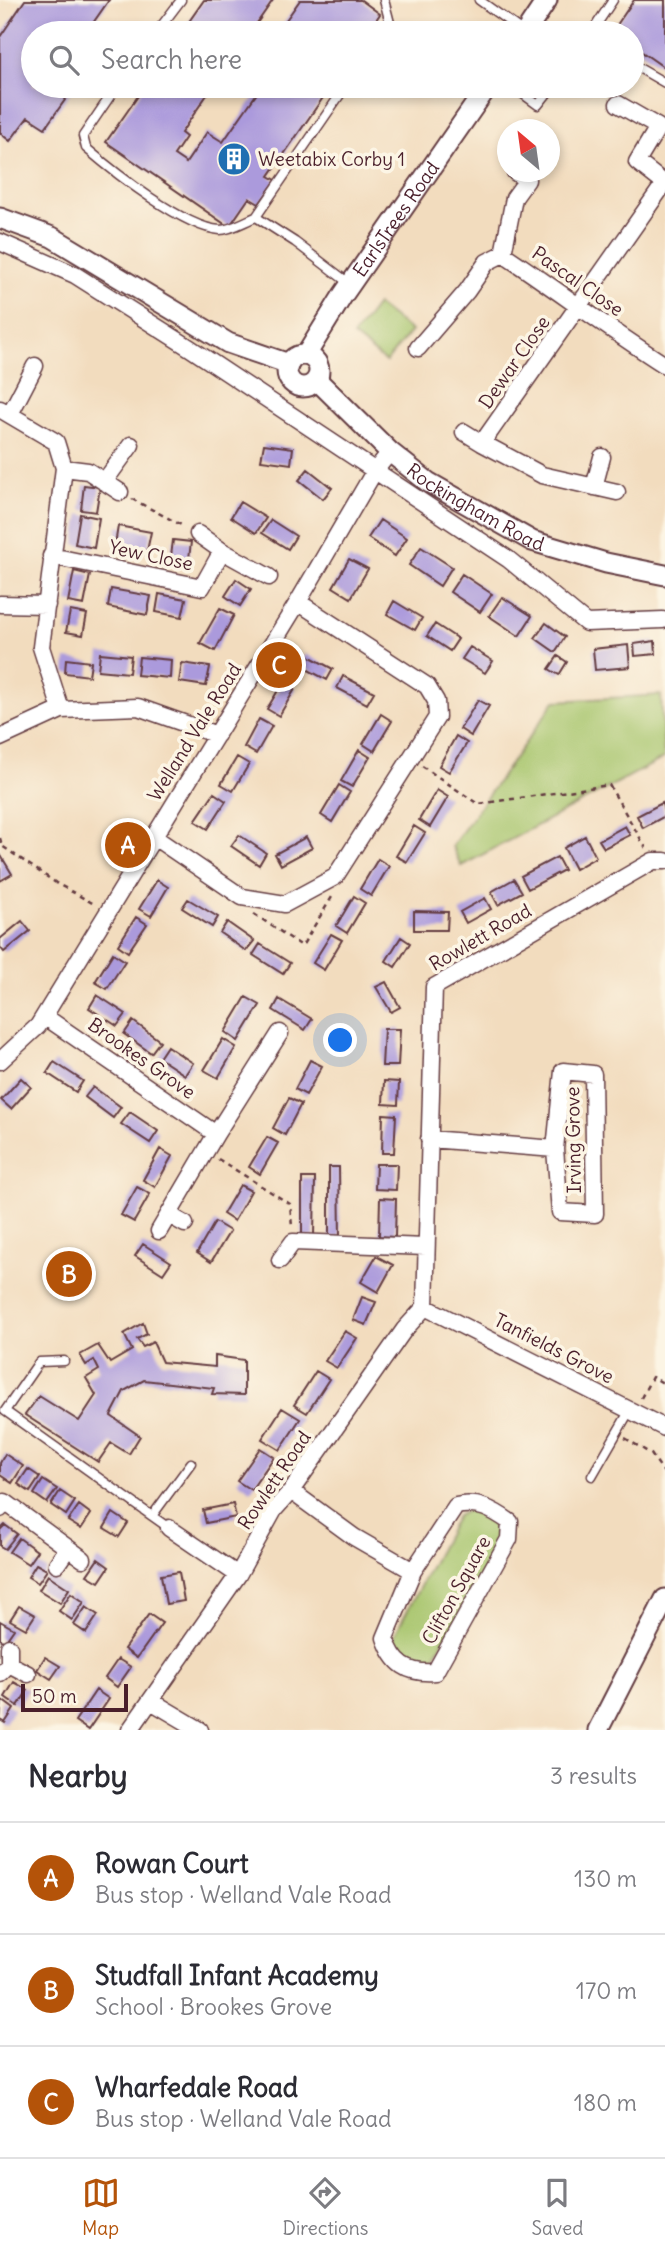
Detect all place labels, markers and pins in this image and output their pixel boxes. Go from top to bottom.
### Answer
building icon: Weetabix Corby 1 [215,140,253,178]
place label: Weetabix Corby 1 [258,147,405,171]
pin: C [256,639,302,691]
pin: A [105,819,151,871]
pin: B [46,1248,92,1300]

